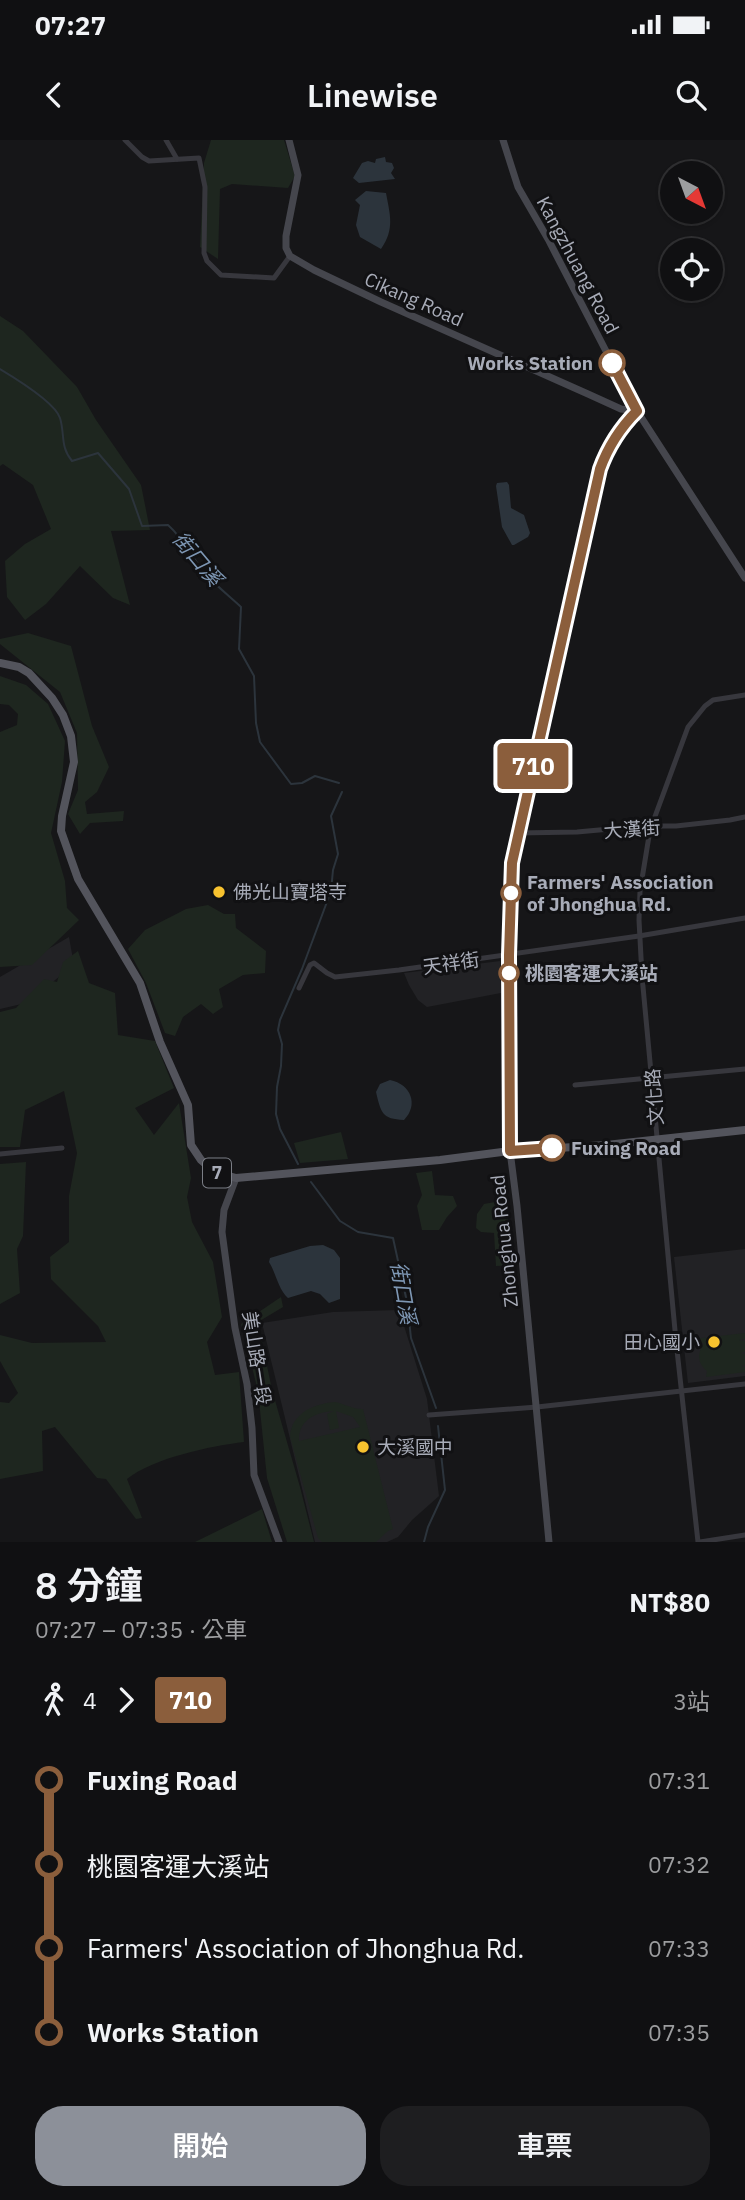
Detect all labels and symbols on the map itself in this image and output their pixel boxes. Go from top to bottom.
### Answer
north arrow [660,161,723,224]
street label: Kangzhuang Road [532,192,624,338]
street label: Cikang Road [361,267,467,331]
marker: Works Station [599,350,625,376]
place label: Works Station [467,351,593,375]
water label: 街口溪 [167,525,231,594]
line badge: 710 [493,743,573,789]
street label: 大漢街 [603,815,661,843]
place label: Farmers' Association of Jhonghua Rd. [527,870,714,916]
place label: 佛光山寶塔寺 [233,880,347,904]
marker: Farmers' Association of Jhonghua Rd. [501,883,521,903]
marker: 佛光山寶塔寺 [211,884,227,900]
street label: 天祥街 [421,947,481,979]
place label: 桃園客運大溪站 [525,961,658,985]
marker: 桃園客運大溪站 [499,963,519,983]
street label: 文化路 [640,1068,668,1126]
marker: Fuxing Road [539,1135,565,1161]
place label: Fuxing Road [571,1136,681,1160]
road number: 7 [203,1158,231,1188]
street label: Zhonghua Road [485,1174,523,1308]
water label: 街口溪 [385,1259,424,1329]
street label: 美山路一段 [238,1309,276,1407]
place label: 田心國小 [624,1330,700,1354]
marker: 田心國小 [706,1334,722,1350]
place label: 大溪國中 [377,1435,453,1459]
marker: 大溪國中 [355,1439,371,1455]

